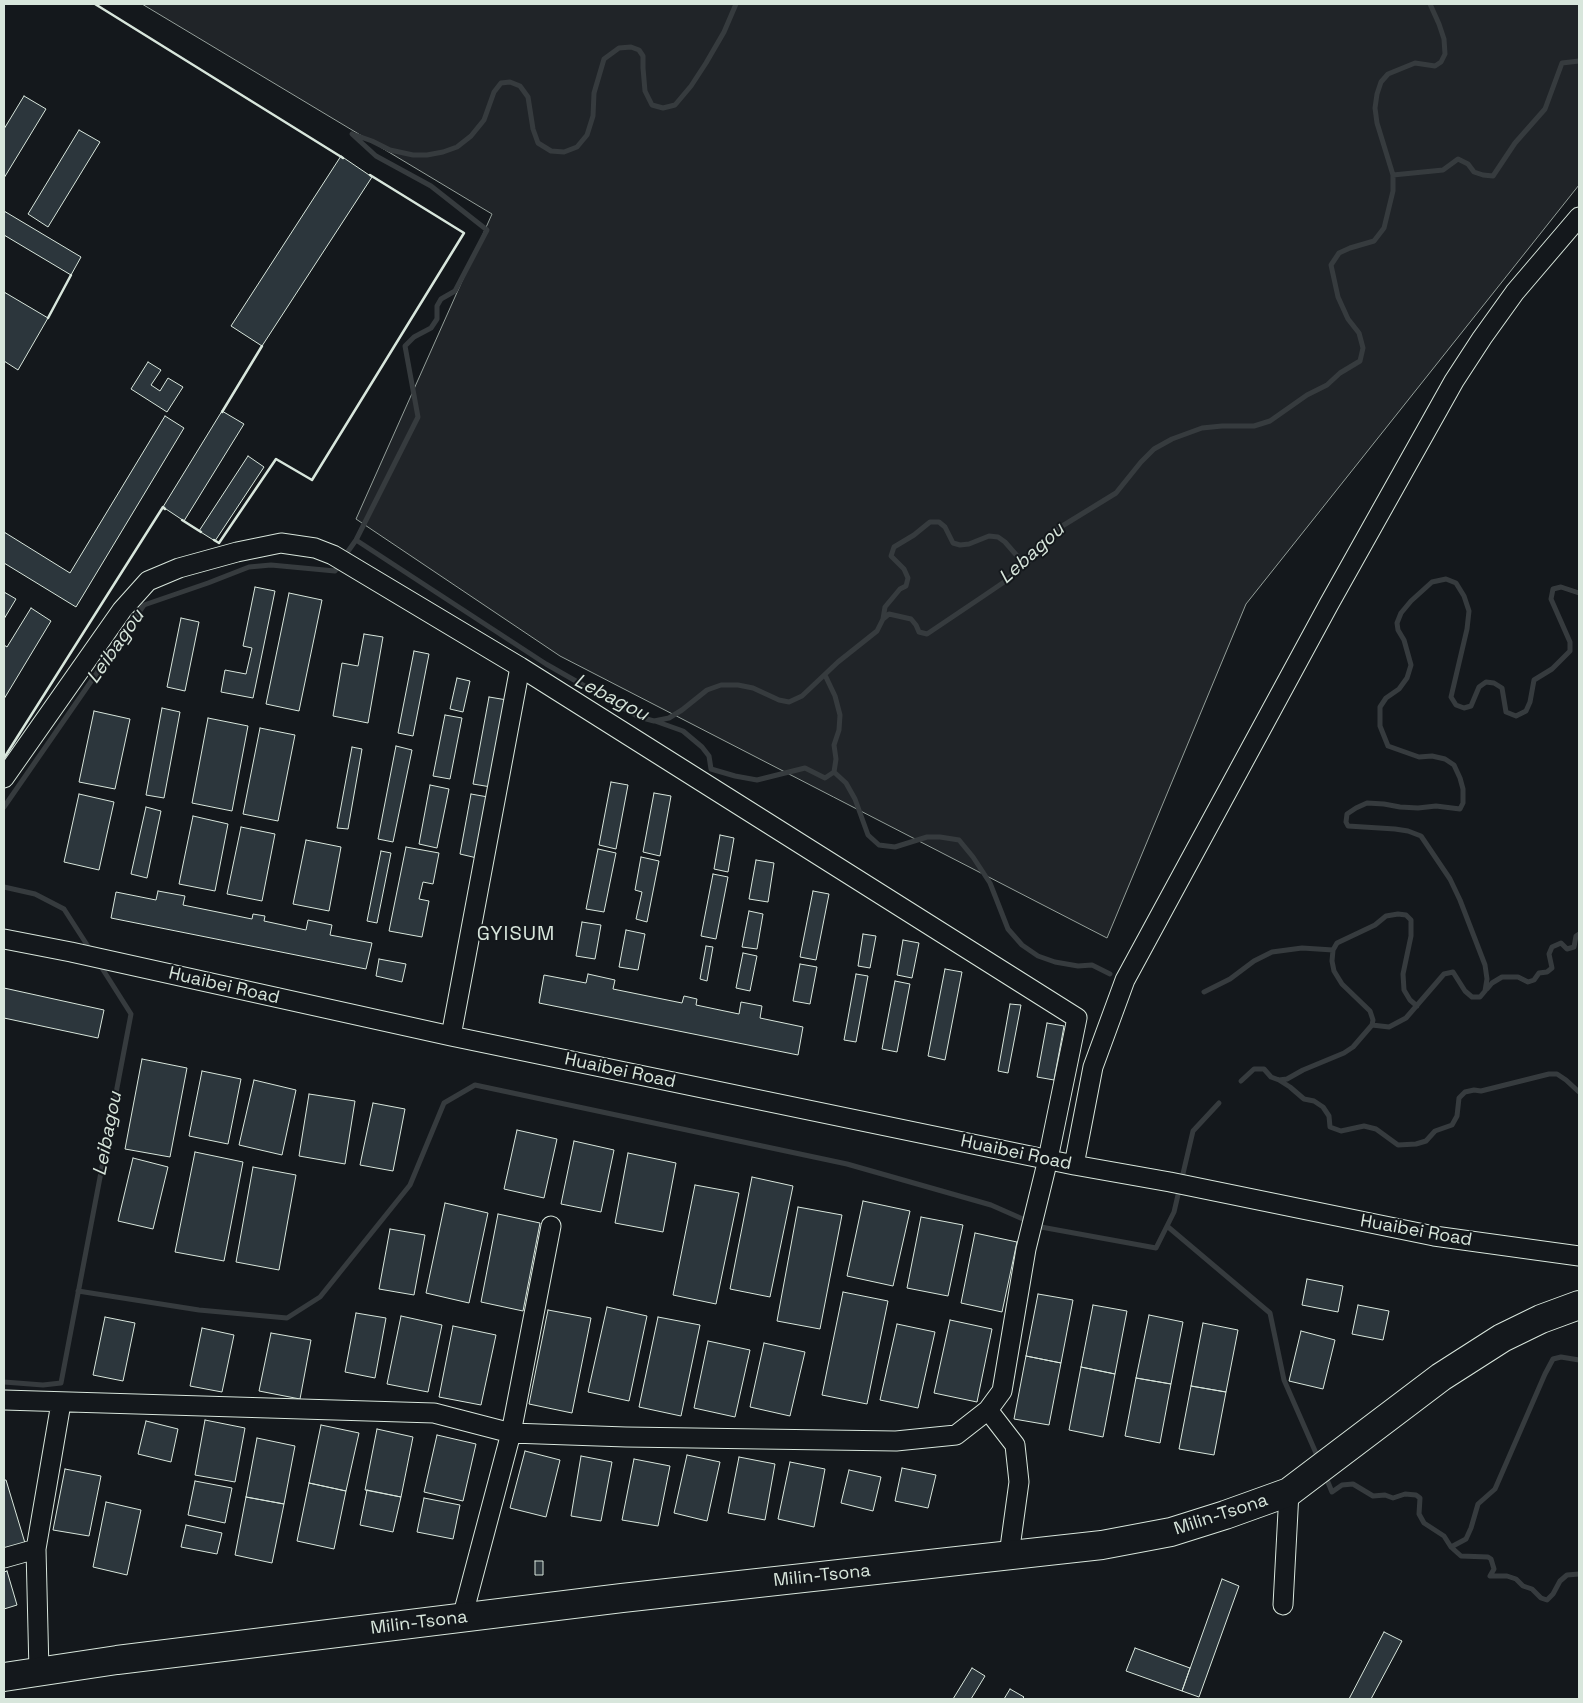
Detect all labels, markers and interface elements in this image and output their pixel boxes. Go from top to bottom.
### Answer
water label: Lebagou [995,519,1069,589]
water label: Leibagou [82,606,150,688]
water label: Lebagou [570,670,652,726]
district label: GYISUM [476,923,556,947]
street label: Huaibei Road [166,963,282,1009]
street label: Huaibei Road [562,1049,678,1093]
water label: Leibagou [89,1090,127,1178]
street label: Huaibei Road [958,1131,1074,1175]
street label: Huaibei Road [1358,1211,1474,1251]
street label: Milin-Tsona [1171,1490,1271,1540]
street label: Milin-Tsona [772,1560,872,1592]
street label: Milin-Tsona [369,1606,469,1640]

